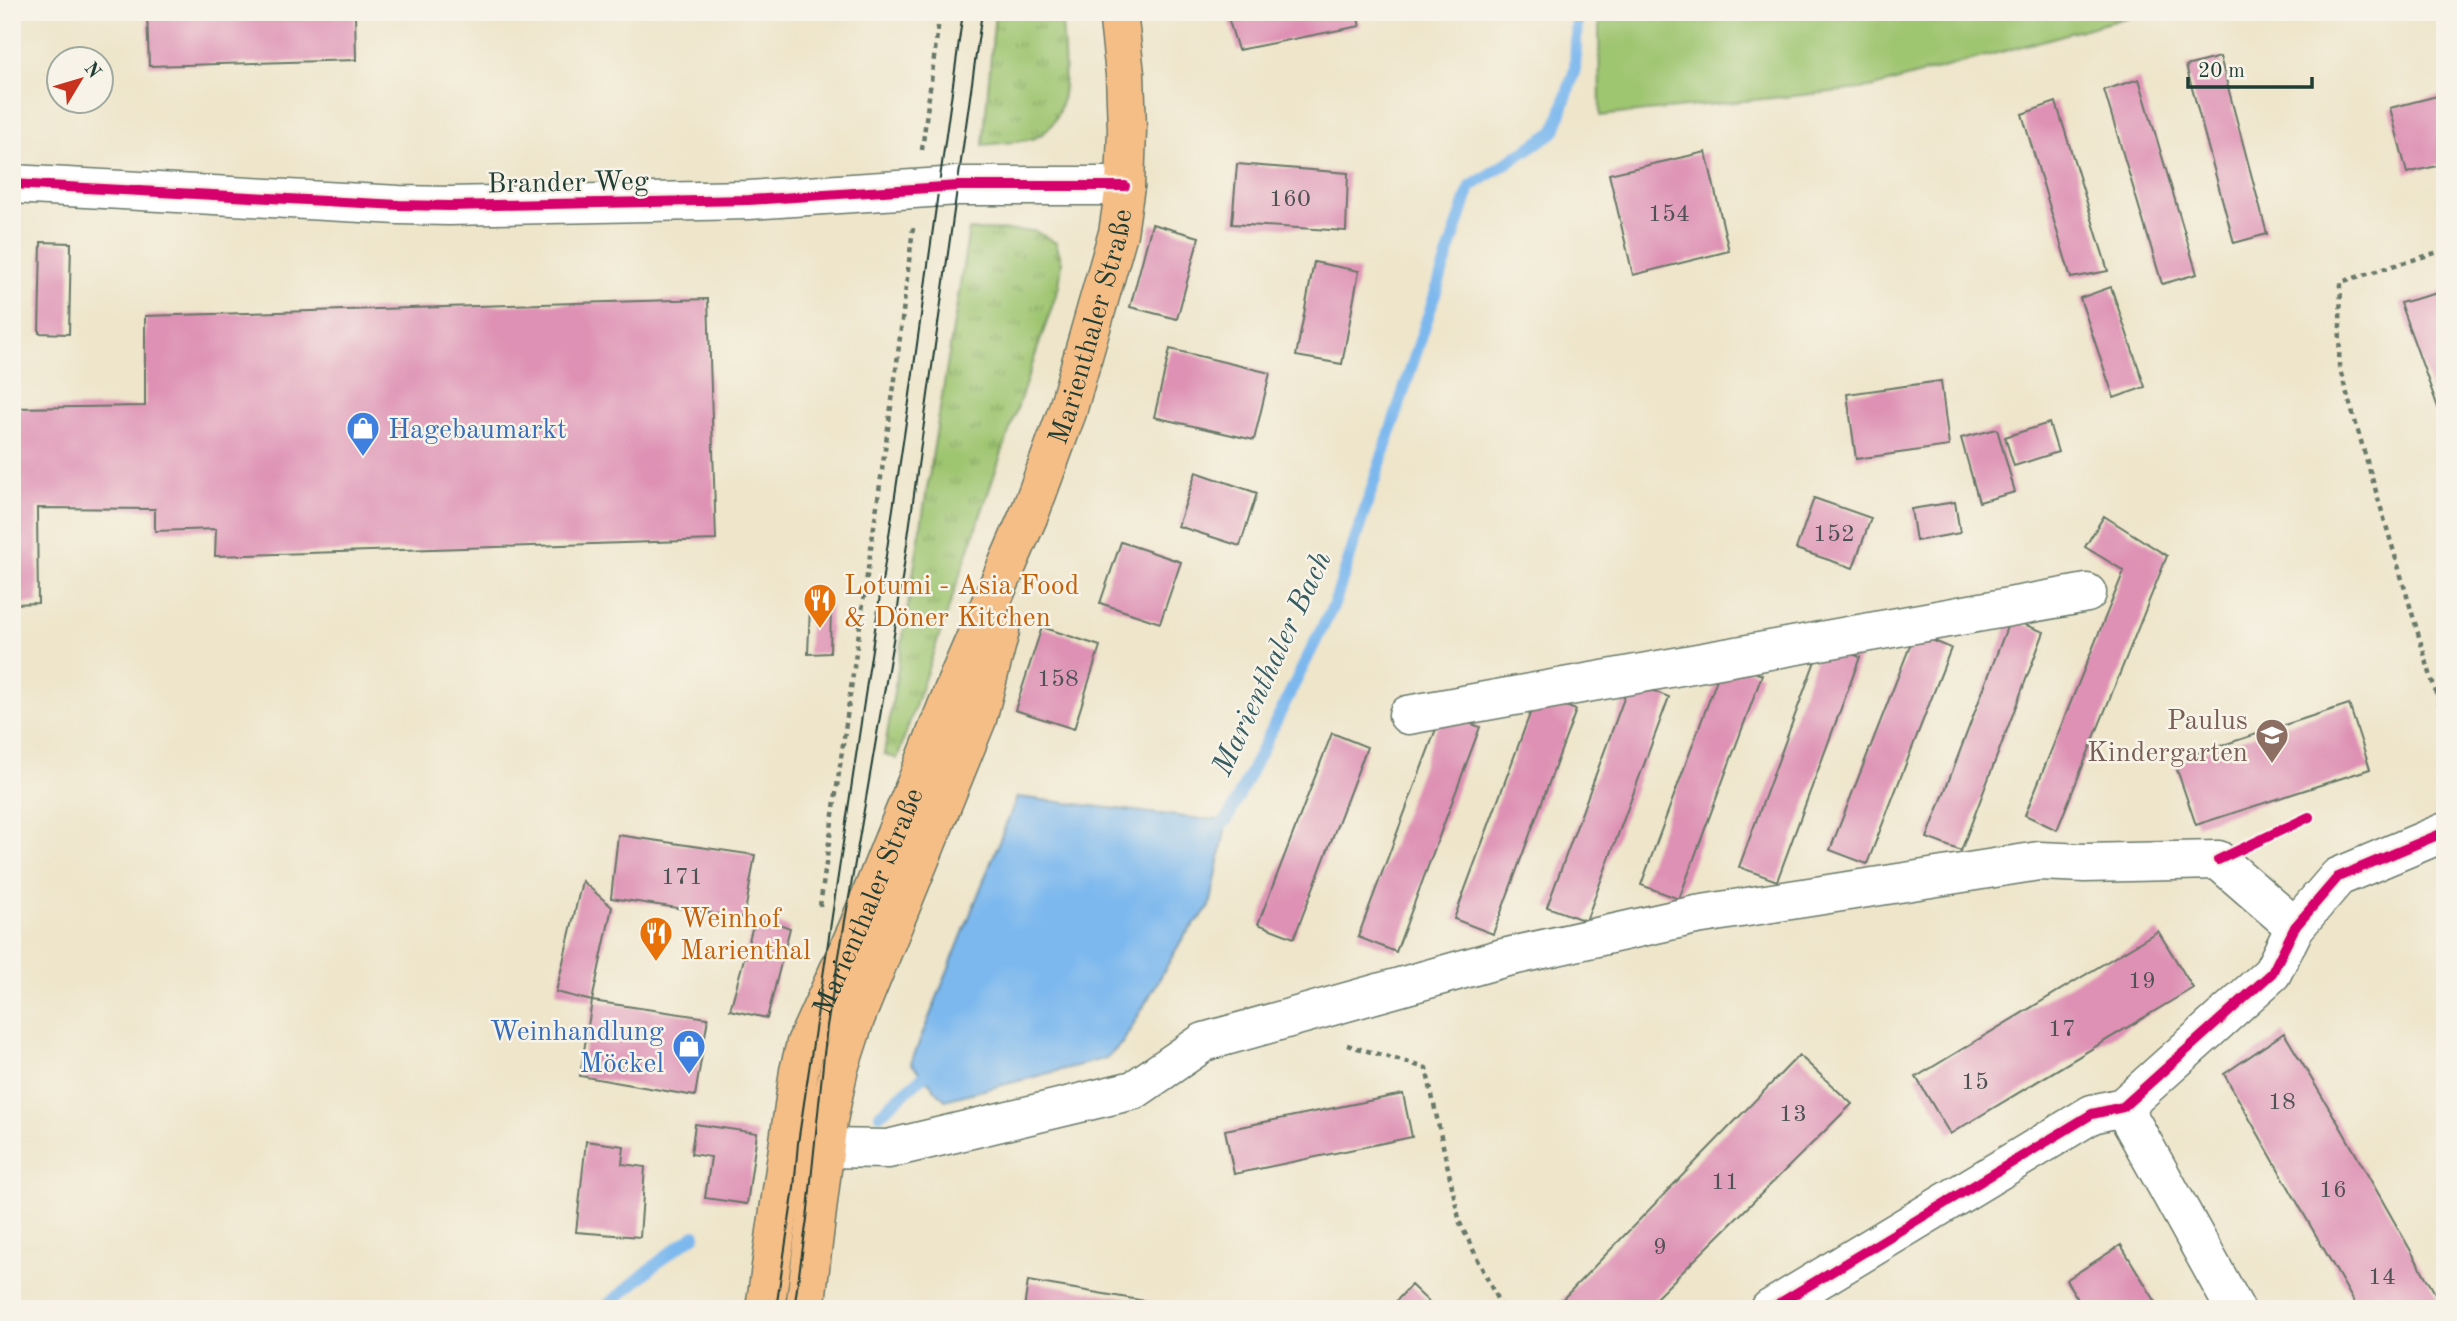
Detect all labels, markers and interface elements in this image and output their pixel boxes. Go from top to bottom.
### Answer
north arrow [46,46,116,116]
scale bar [2188,46,2312,90]
text: N [79,59,104,83]
text: 20 m [2198,61,2245,82]
street label: Brander Weg [487,169,649,199]
house number: 160 [1269,188,1311,212]
house number: 154 [1648,203,1690,227]
street label: Marienthaler Straße [1045,207,1138,449]
shop icon: Hagebaumarkt [344,409,382,458]
place label: Hagebaumarkt [388,417,567,445]
house number: 152 [1813,523,1855,547]
water label: Marienthaler Bach [1207,547,1338,781]
place label: Lotumi - Asia Food & Döner Kitchen [844,573,1079,633]
restaurant icon: Lotumi - Asia Food & Döner Kitchen [801,581,839,630]
house number: 158 [1037,668,1079,692]
place label: Paulus Kindergarten [2087,708,2248,768]
school or university icon: Paulus Kindergarten [2253,716,2291,765]
street label: Marienthaler Straße [810,785,930,1020]
house number: 171 [661,866,703,890]
place label: Weinhof Marienthal [680,906,811,966]
restaurant icon: Weinhof Marienthal [637,914,675,963]
house number: 19 [2128,970,2156,994]
house number: 17 [2048,1018,2076,1042]
place label: Weinhandlung Möckel [490,1019,664,1079]
shop icon: Weinhandlung Möckel [670,1027,708,1076]
house number: 15 [1961,1071,1989,1095]
house number: 18 [2268,1091,2296,1115]
house number: 13 [1779,1103,1807,1127]
house number: 11 [1711,1171,1739,1195]
house number: 16 [2319,1179,2347,1203]
house number: 9 [1653,1236,1667,1260]
house number: 14 [2368,1266,2396,1290]

